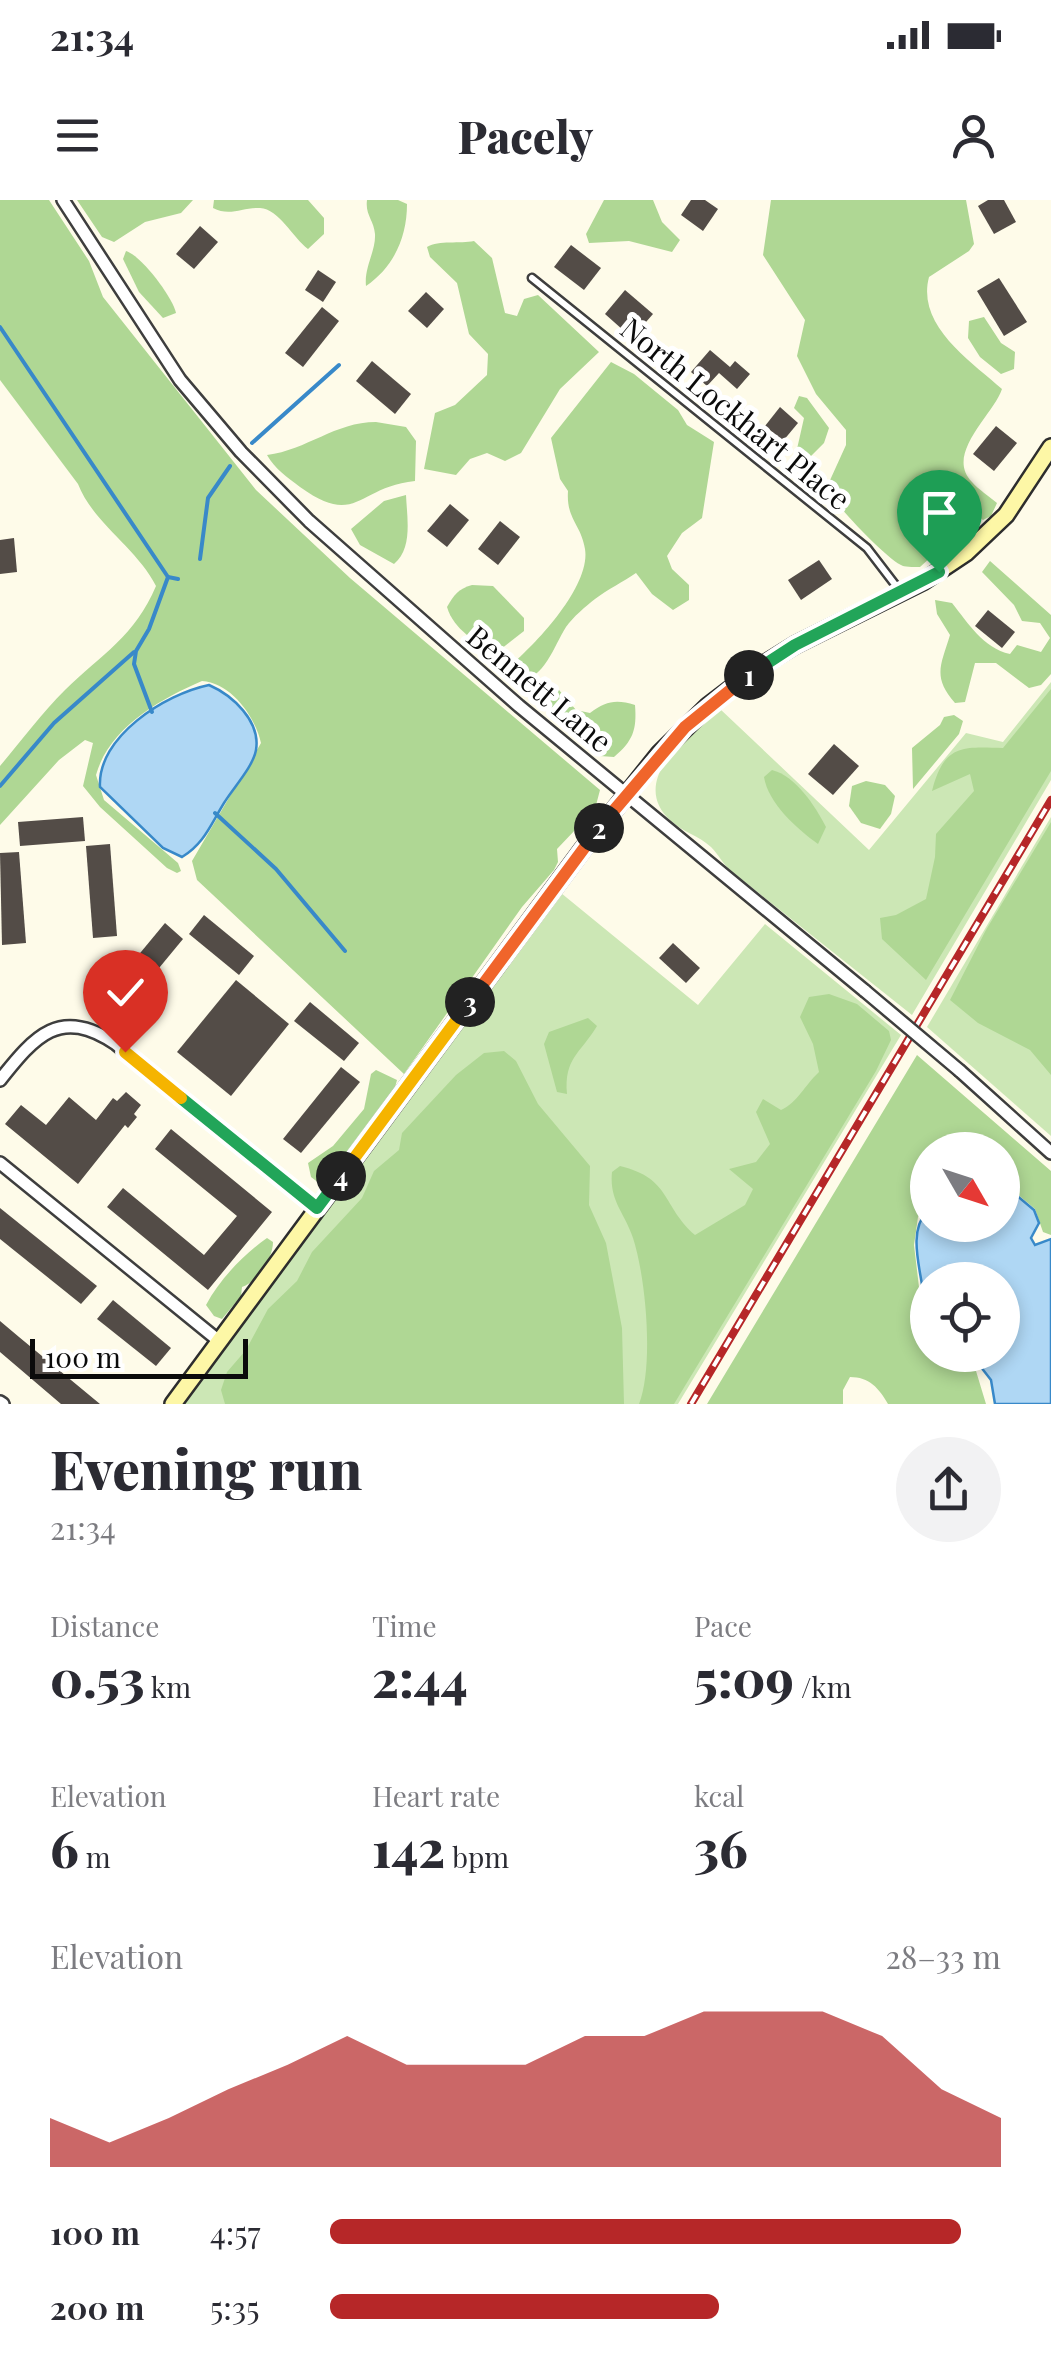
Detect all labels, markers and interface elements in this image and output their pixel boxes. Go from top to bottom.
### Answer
text: 21:34 [50,10,134,61]
text: Pacely [458,105,593,165]
icon: menu [50,108,105,163]
icon: person [946,108,1001,163]
street label: North Lockhart Place [613,308,859,518]
pin [897,470,982,573]
icon: arrive [912,485,967,540]
street label: Bennett Lane [459,616,621,760]
pin: 1 [724,650,774,700]
text: 1 [744,656,754,693]
pin: 2 [574,803,624,853]
text: 2 [592,809,606,846]
pin [83,950,168,1053]
icon: check [98,965,153,1020]
pin: 3 [445,977,495,1027]
text: 3 [463,983,477,1020]
north arrow [910,1132,1020,1242]
map controls [910,1132,1020,1372]
pin: 4 [316,1151,366,1201]
text: 4 [334,1157,348,1194]
button: locate [910,1262,1020,1372]
scale bar [30,1334,248,1378]
text: 100 m [45,1338,121,1375]
text: Evening run [50,1430,362,1504]
button: share [896,1437,1001,1542]
text: 21:34 [50,1505,116,1548]
text: Distance [50,1607,159,1644]
text: Time [372,1607,437,1644]
text: Pace [694,1607,752,1644]
text: 0.53 [50,1644,145,1711]
text: 2:44 [372,1644,468,1711]
text: 5:09 [694,1644,794,1711]
text: km [145,1668,191,1705]
text: /km [794,1668,852,1705]
text: Elevation [50,1777,166,1814]
text: Heart rate [372,1777,500,1814]
text: kcal [694,1777,744,1814]
text: 6 [50,1814,79,1881]
text: 142 [372,1814,445,1881]
text: 36 [694,1814,748,1881]
text: m [79,1838,111,1875]
text: bpm [445,1838,509,1875]
text: Elevation [50,1934,183,1977]
text: 28–33 m [886,1934,1001,1977]
text: 100 m [50,2210,140,2253]
text: 4:57 [210,2210,261,2253]
text: 200 m [50,2285,144,2328]
text: 5:35 [210,2285,260,2328]

